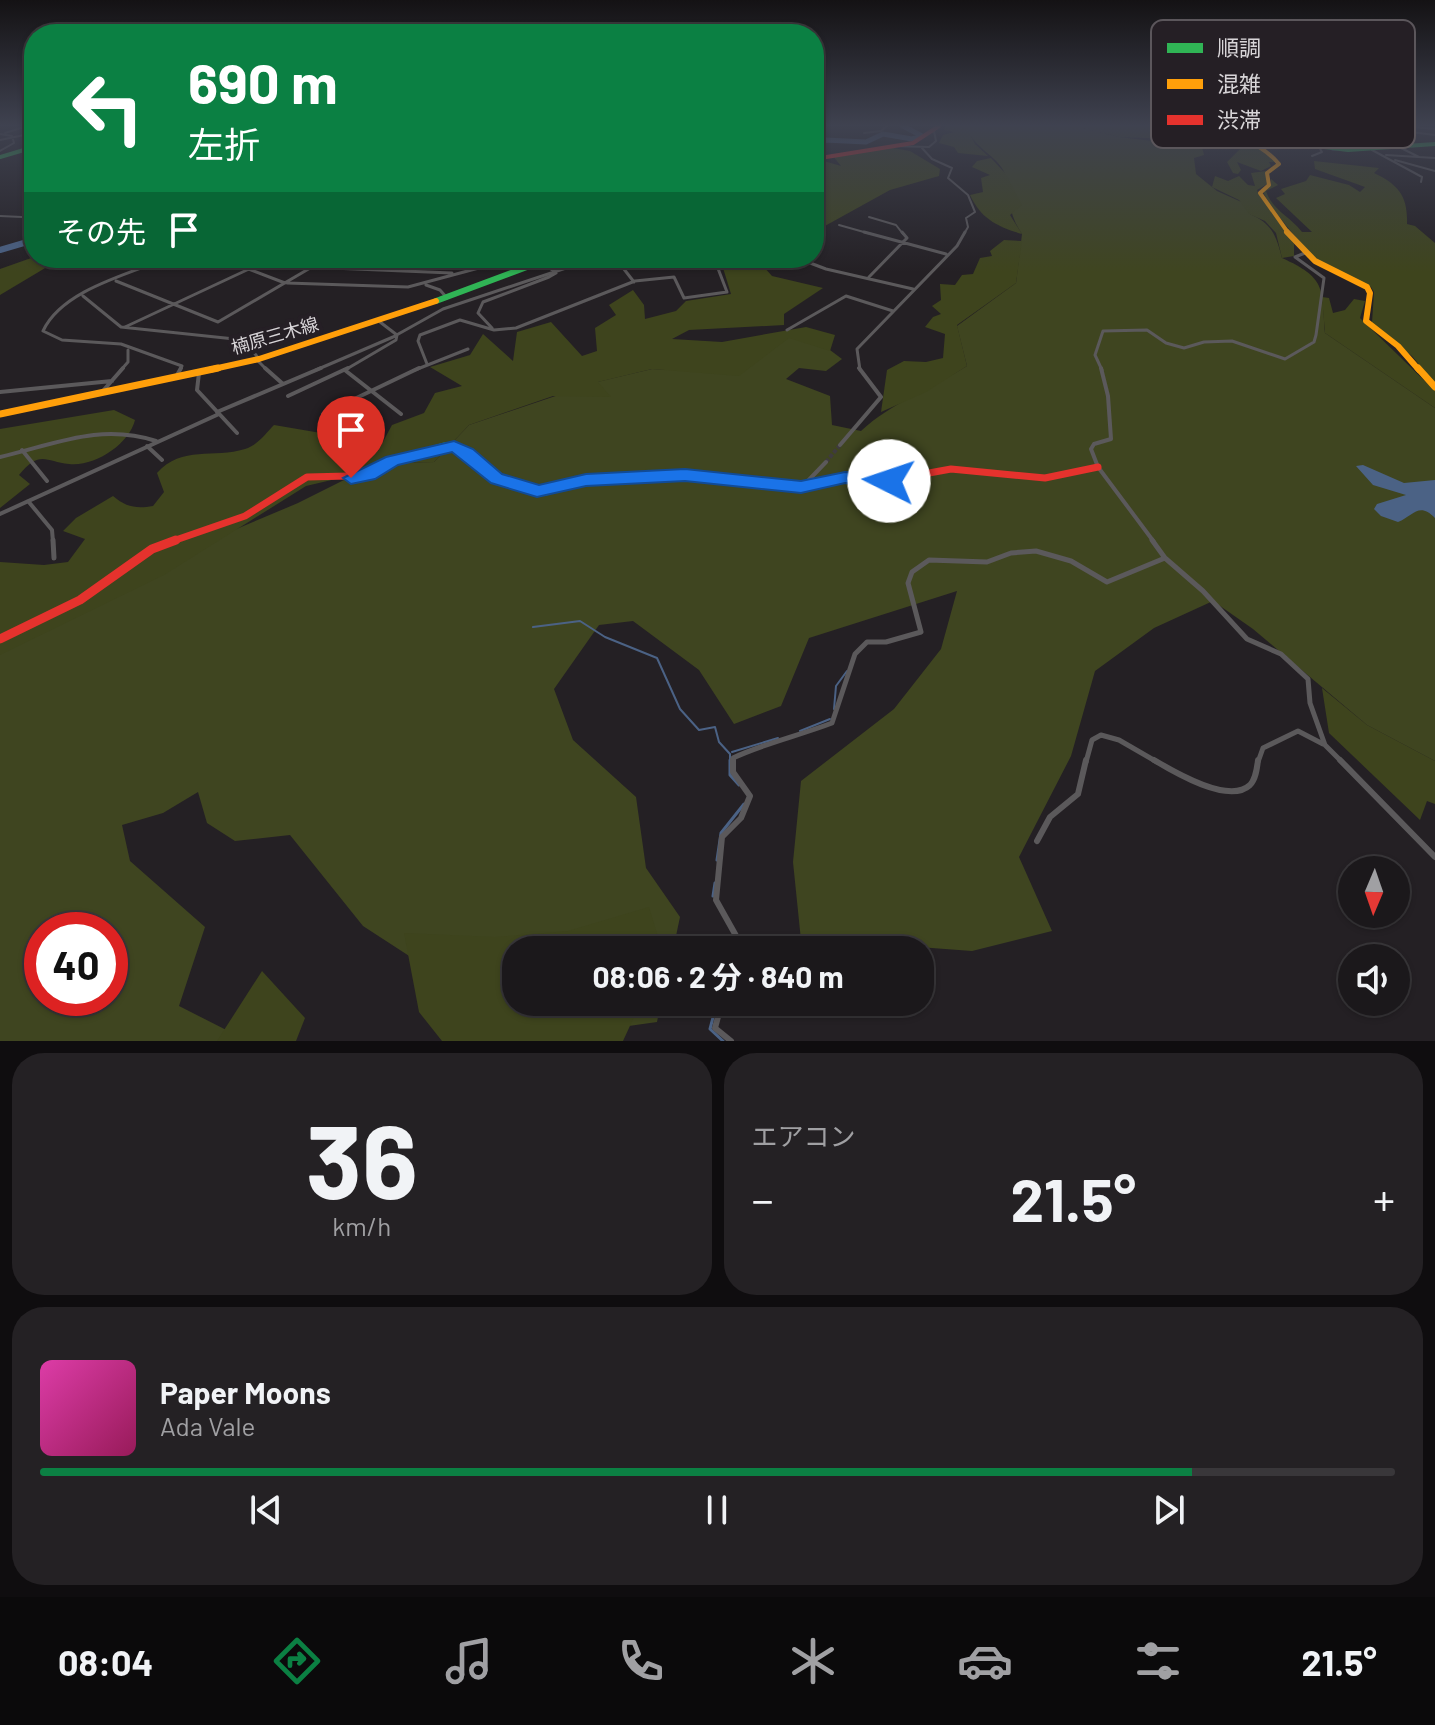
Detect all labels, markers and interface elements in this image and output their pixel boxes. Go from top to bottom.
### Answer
legend [1151,20,1415,148]
text: 順調 [1217,34,1261,60]
text: 690 m [188,48,338,115]
icon: left [56,56,160,160]
text: 混雑 [1217,70,1261,96]
text: 渋滞 [1217,106,1261,132]
text: 左折 [188,122,260,165]
icon: arrive [162,208,206,252]
text: その先 [56,213,146,249]
street label: 楠原三木線 [228,312,321,358]
pin [317,396,385,478]
icon: arrive [329,408,373,452]
position arrow [847,439,931,523]
north arrow [1338,856,1410,928]
map controls [1338,856,1410,1016]
speed limit sign: 40 [24,912,128,1016]
button: sound [1338,944,1410,1016]
text: 08:06 · 2 分 · 840 m [593,958,843,994]
text: 36 [306,1095,418,1220]
text: エアコン [752,1120,856,1151]
text: 21.5° [1010,1162,1136,1234]
text: − [752,1172,774,1225]
text: + [1373,1172,1395,1225]
text: km/h [332,1210,391,1241]
text: Paper Moons [160,1374,331,1410]
text: Ada Vale [160,1410,255,1441]
icon: previous [244,1488,288,1532]
icon: pause [695,1488,739,1532]
icon: next [1147,1488,1191,1532]
icon: directions [269,1633,325,1689]
icon: music [441,1633,497,1689]
icon: phone [613,1633,669,1689]
icon: climate [785,1633,841,1689]
icon: car [957,1633,1013,1689]
icon: filters [1130,1633,1186,1689]
text: 08:04 [58,1640,153,1683]
text: 21.5° [1302,1640,1377,1683]

